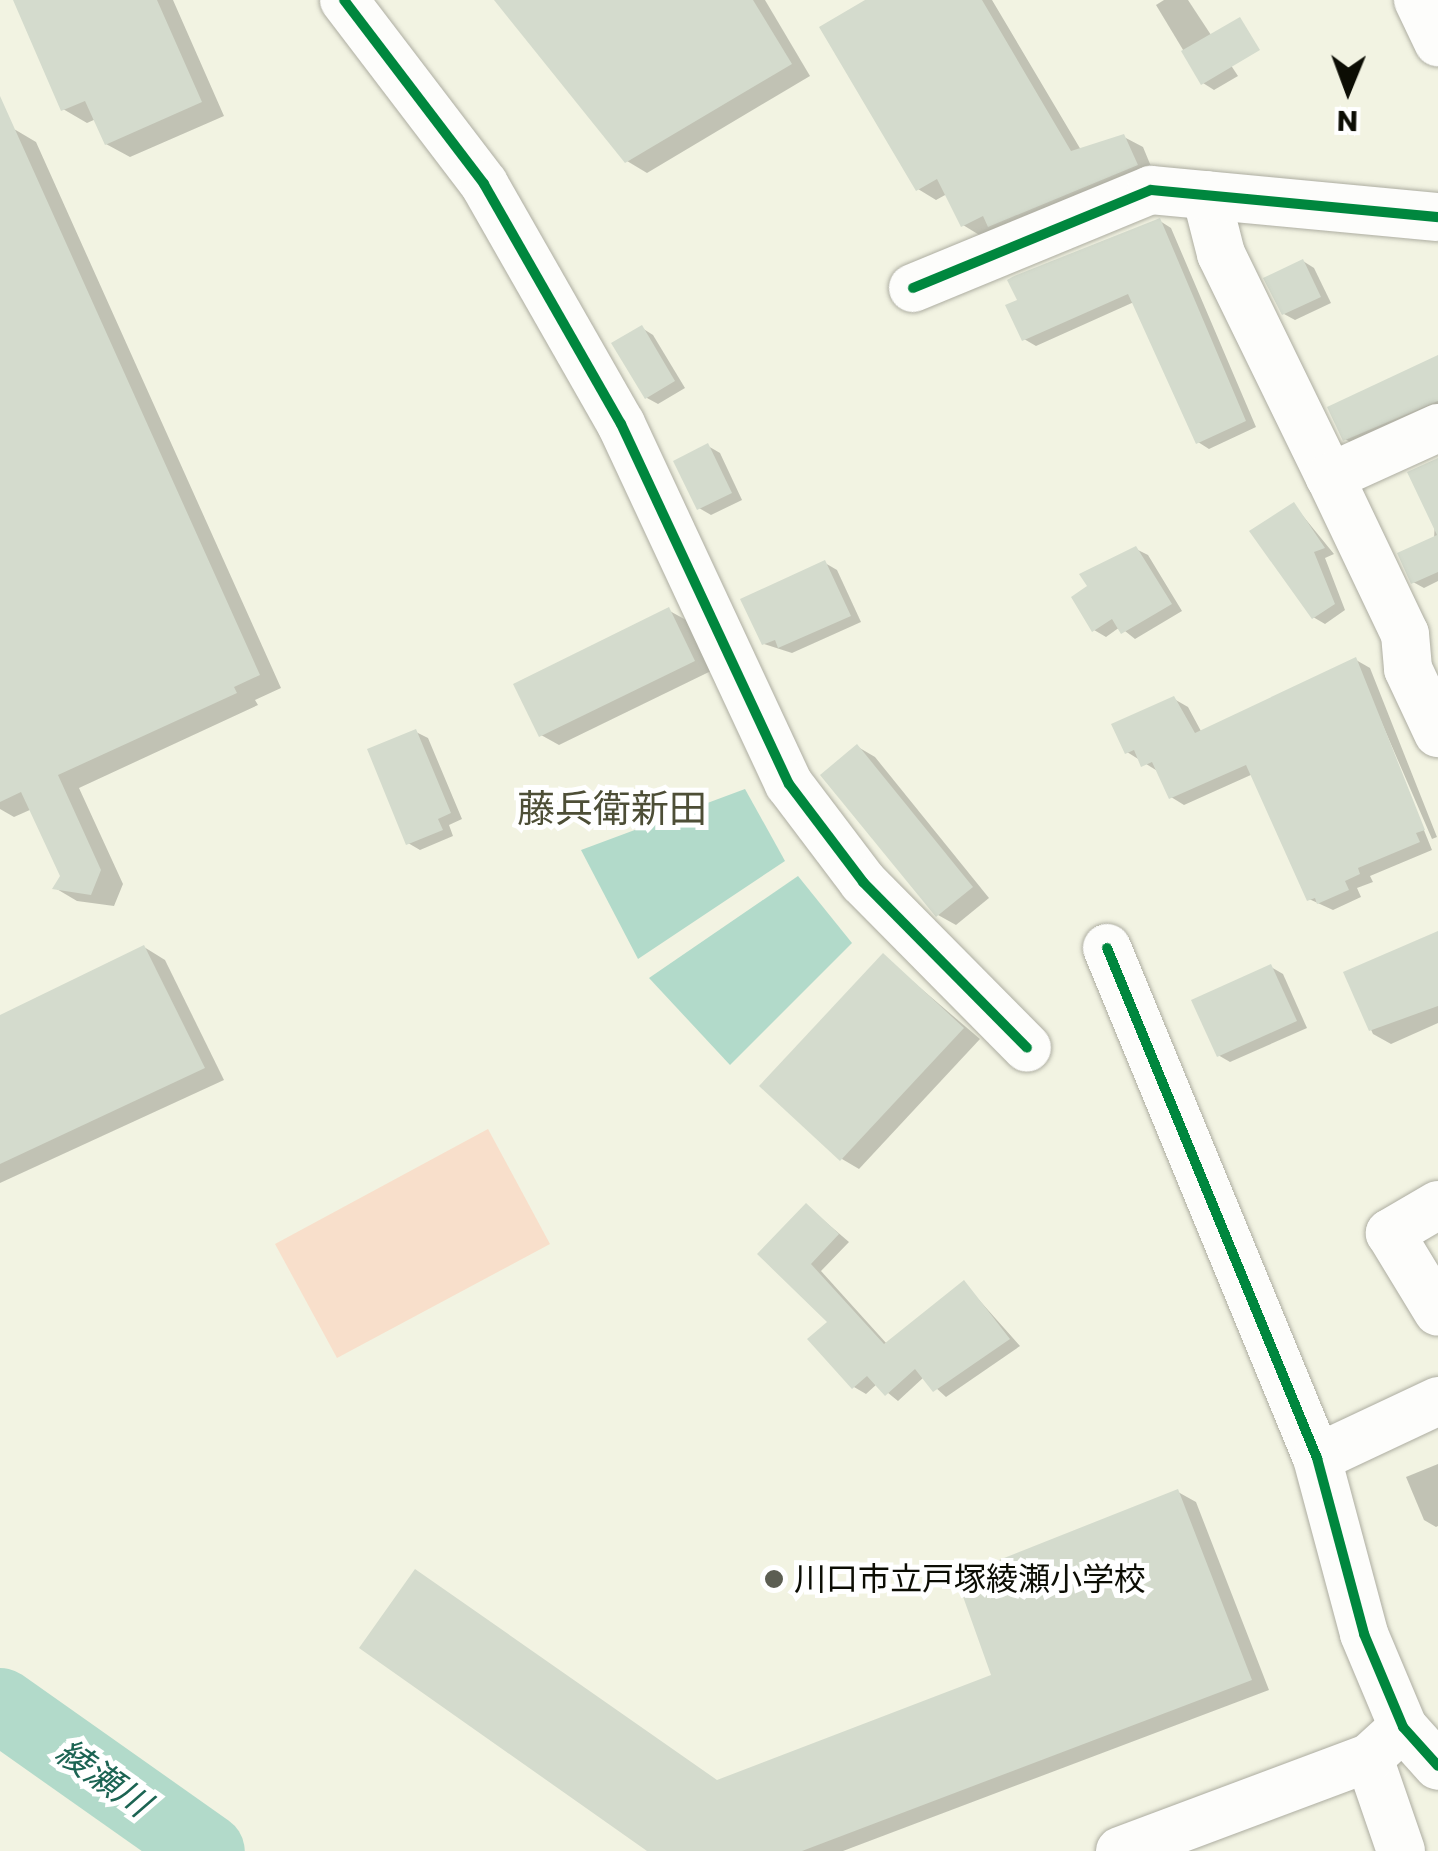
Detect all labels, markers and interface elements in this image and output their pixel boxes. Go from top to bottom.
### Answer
north arrow [1298,40,1398,140]
text: N [1337,101,1358,140]
district label: 藤兵衛新田 [517,786,707,832]
place label: 川口市立戸塚綾瀬小学校 [794,1560,1146,1598]
marker: 川口市立戸塚綾瀬小学校 [763,1568,785,1590]
water label: 綾瀬川 [48,1731,158,1825]

